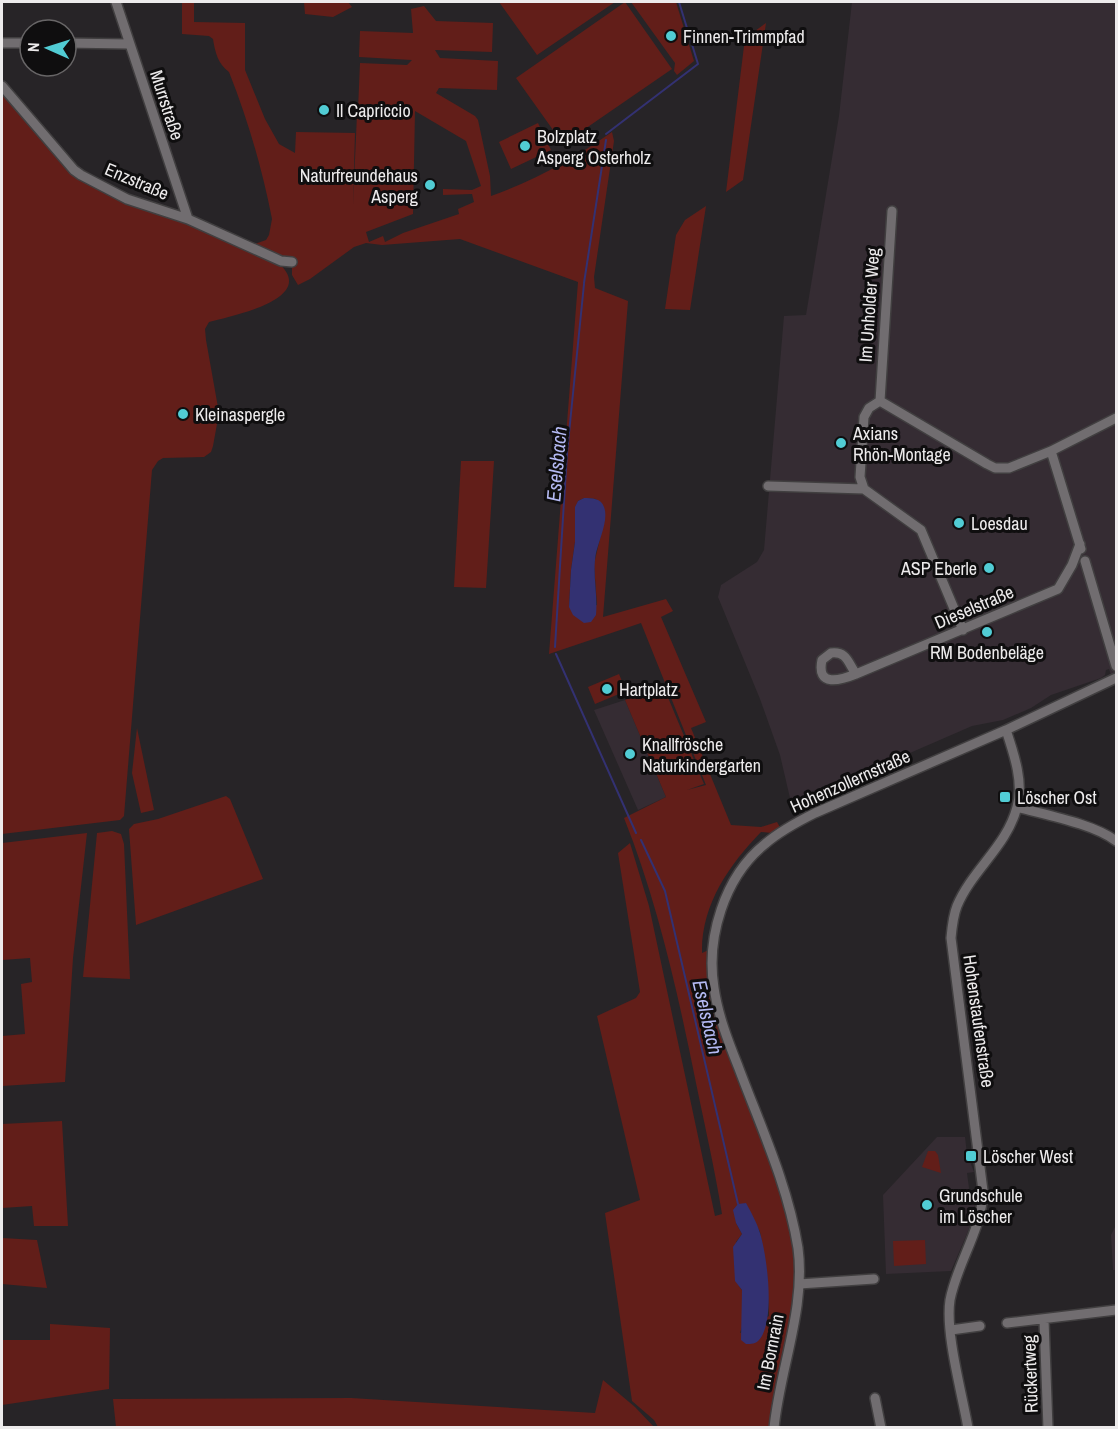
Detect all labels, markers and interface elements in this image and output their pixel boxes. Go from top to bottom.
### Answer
north arrow [18,18,78,78]
place label: Finnen-Trimmpfad [683,24,805,49]
marker: Finnen-Trimmpfad [664,29,678,43]
text: N [22,42,44,53]
street label: Murrstraße [144,67,190,143]
place label: Il Capriccio [336,98,411,123]
marker: Il Capriccio [317,103,331,117]
place label: Bolzplatz Asperg Osterholz [536,124,651,170]
marker: Bolzplatz Asperg Osterholz [518,139,532,153]
street label: Enzstraße [101,156,173,206]
place label: Naturfreundehaus Asperg [300,163,419,209]
marker: Naturfreundehaus Asperg [423,178,437,192]
street label: Im Unholder Weg [853,246,886,363]
place label: Kleinaspergle [195,402,285,427]
marker: Kleinaspergle [176,407,190,421]
place label: Axians Rhön-Montage [852,421,951,467]
water label: Eselsbach [539,425,573,503]
marker: Axians Rhön-Montage [834,436,848,450]
place label: Loesdau [971,511,1028,536]
marker: Loesdau [952,516,966,530]
place label: ASP Eberle [900,556,977,581]
marker: ASP Eberle [982,561,996,575]
street label: Dieselstraße [931,579,1017,635]
marker: RM Bodenbeläge [980,625,994,639]
place label: RM Bodenbeläge [930,640,1044,665]
place label: Hartplatz [619,677,678,702]
marker: Hartplatz [600,682,614,696]
place label: Knallfrösche Naturkindergarten [642,732,761,778]
street label: Hohenzollernstraße [786,743,914,819]
marker: Knallfrösche Naturkindergarten [623,747,637,761]
place label: Löscher Ost [1017,785,1097,810]
marker: Löscher Ost [998,790,1012,804]
street label: Hohenstaufenstraße [957,953,1001,1089]
water label: Eselsbach [686,977,730,1057]
place label: Löscher West [983,1144,1073,1169]
marker: Löscher West [964,1149,978,1163]
place label: Grundschule im Löscher [939,1183,1023,1229]
marker: Grundschule im Löscher [920,1198,934,1212]
street label: Im Bornrain [750,1312,790,1392]
street label: Rückertweg [1016,1334,1044,1413]

